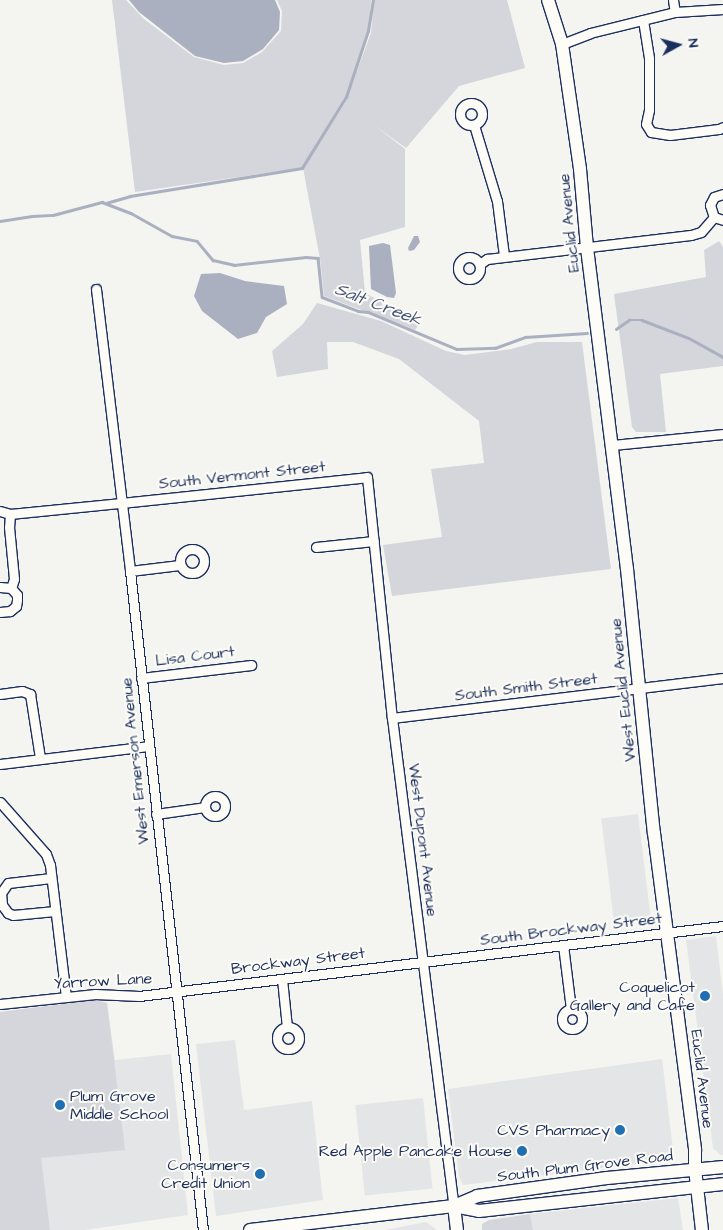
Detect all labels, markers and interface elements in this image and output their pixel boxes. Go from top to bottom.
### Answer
north arrow [653,20,703,70]
text: N [682,38,703,49]
street label: Euclid Avenue [554,173,584,273]
water label: Salt Creek [332,279,424,331]
street label: South Vermont Street [158,457,326,493]
street label: West Euclid Avenue [606,617,640,763]
street label: Lisa Court [154,642,236,670]
street label: South Smith Street [454,669,598,705]
street label: West Emerson Avenue [117,677,153,845]
street label: West Dupont Avenue [404,762,442,918]
street label: South Brockway Street [479,908,663,950]
street label: Brockway Street [230,943,366,979]
street label: Yarrow Lane [53,969,153,993]
place label: Coquelicot Gallery and Cafe [570,977,695,1015]
marker: Coquelicot Gallery and Cafe [699,990,711,1002]
street label: Euclid Avenue [686,1029,718,1129]
place label: Plum Grove Middle School [70,1086,168,1124]
marker: Plum Grove Middle School [54,1099,66,1111]
place label: CVS Pharmacy [497,1120,610,1140]
marker: CVS Pharmacy [614,1124,626,1136]
place label: Red Apple Pancake House [319,1141,512,1161]
marker: Red Apple Pancake House [516,1145,528,1157]
street label: South Plum Grove Road [496,1146,674,1186]
place label: Consumers Credit Union [161,1155,250,1193]
marker: Consumers Credit Union [254,1168,266,1180]

